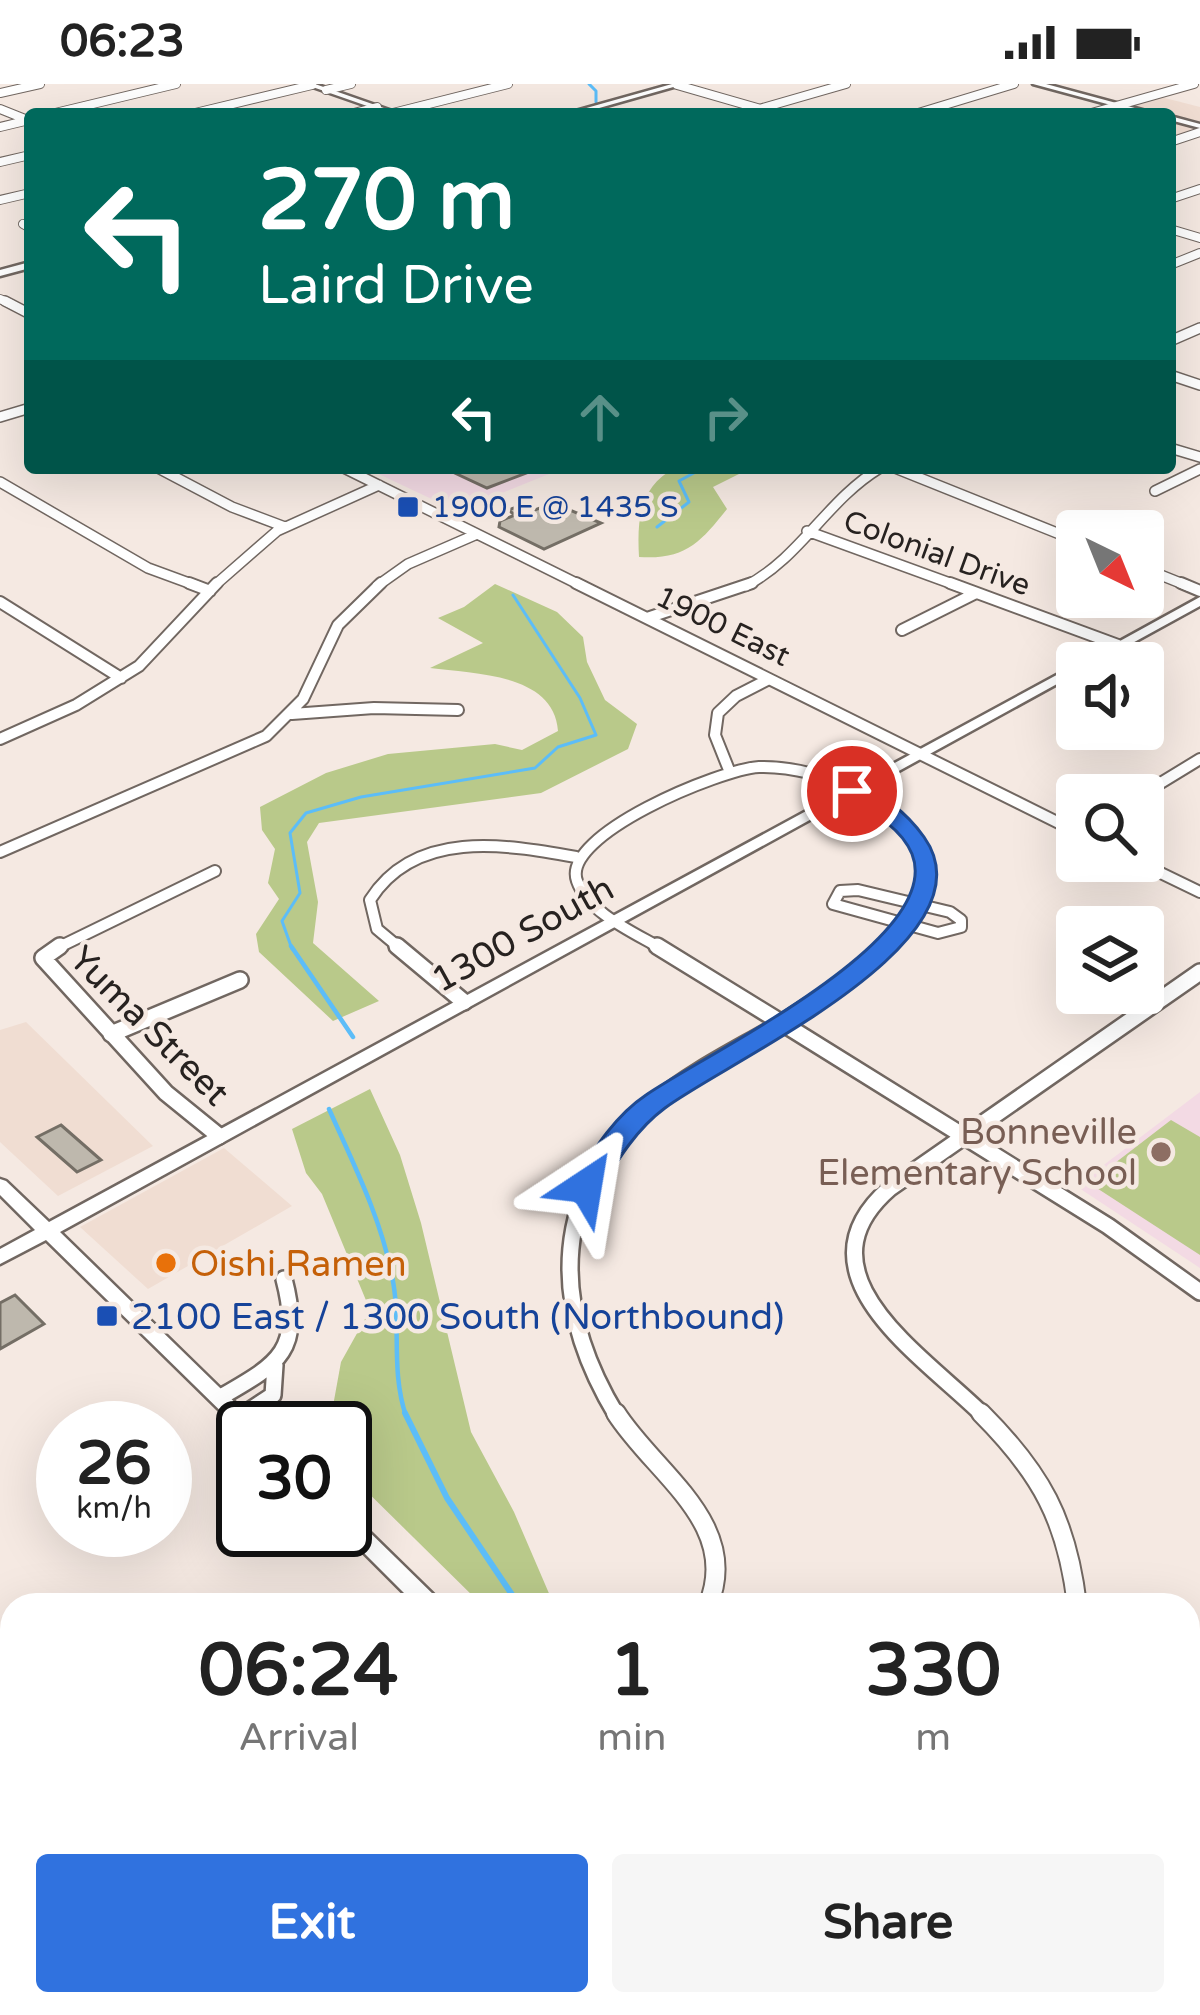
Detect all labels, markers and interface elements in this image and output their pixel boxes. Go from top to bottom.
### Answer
text: 06:23 [60,15,185,69]
text: 270 m [258,151,515,252]
icon: left [60,156,216,312]
text: Laird Drive [258,253,534,318]
icon: left [441,384,507,450]
icon: ahead [567,384,633,450]
icon: right [693,384,759,450]
place label: 1900 E @ 1435 S [432,489,678,526]
marker: 1900 E @ 1435 S [395,494,421,520]
street label: Colonial Drive [838,503,1035,604]
north arrow [1056,510,1164,618]
map controls [1056,510,1164,1014]
street label: 1900 East [650,578,796,675]
button: sound [1056,642,1164,750]
pin [801,740,903,842]
icon: arrive [819,758,885,824]
button: search [1056,774,1164,882]
street label: 1300 South [424,867,621,1002]
button: layers [1056,906,1164,1014]
street label: Yuma Street [60,937,238,1115]
place label: Bonneville Elementary School [817,1111,1137,1195]
position arrow [523,1123,649,1249]
marker: Bonneville Elementary School [1148,1139,1174,1165]
place label: Oishi Ramen [190,1243,407,1286]
marker: Oishi Ramen [153,1250,179,1276]
place label: 2100 East / 1300 South (Northbound) [131,1296,784,1339]
marker: 2100 East / 1300 South (Northbound) [94,1303,120,1329]
speed limit sign: 30 [216,1401,372,1557]
text: 26 [76,1428,152,1500]
text: km/h [76,1490,152,1527]
text: 06:24 [199,1628,398,1715]
text: 1 [609,1628,655,1715]
text: 330 [865,1628,1001,1715]
text: Arrival [238,1714,359,1761]
text: min [597,1714,667,1761]
text: m [915,1714,951,1761]
button: Exit [36,1854,588,1992]
button: Share [612,1854,1164,1992]

